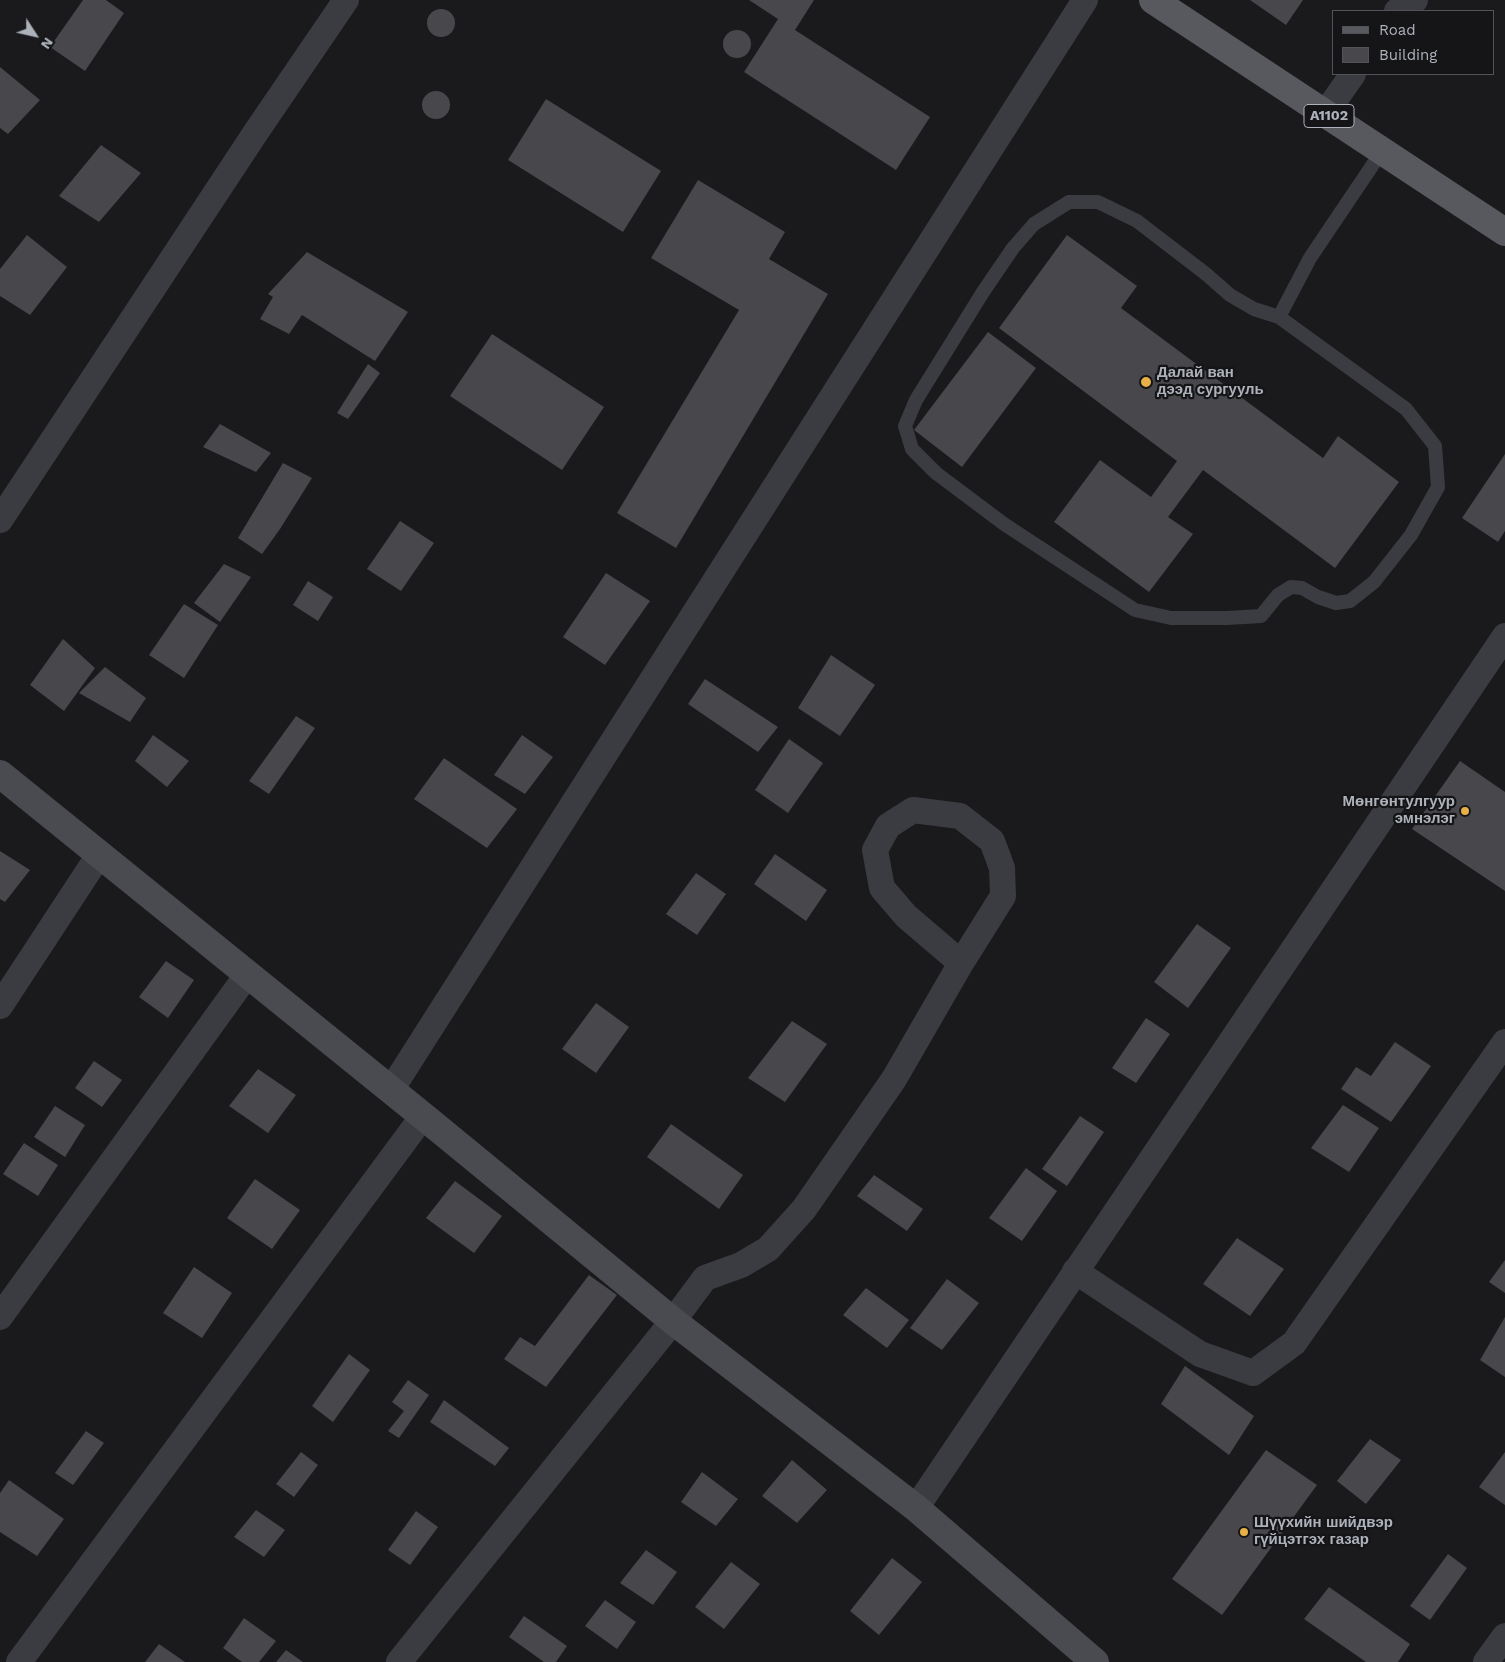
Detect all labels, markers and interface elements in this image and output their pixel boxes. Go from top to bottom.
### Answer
north arrow [10,10,60,60]
legend [1332,10,1495,75]
text: Road [1379,21,1416,39]
text: N [38,35,57,52]
text: Building [1379,46,1437,64]
road number: A1102 [1304,104,1354,128]
place label: Далай ван дээд сургууль [1157,364,1264,399]
marker: Далай ван дээд сургууль [1139,375,1153,389]
place label: Мөнгөнтулгуур эмнэлэг [1343,793,1455,828]
marker: Мөнгөнтулгуур эмнэлэг [1459,805,1471,817]
place label: Шүүхийн шийдвэр гүйцэтгэх газар [1254,1514,1393,1549]
marker: Шүүхийн шийдвэр гүйцэтгэх газар [1238,1526,1250,1538]

